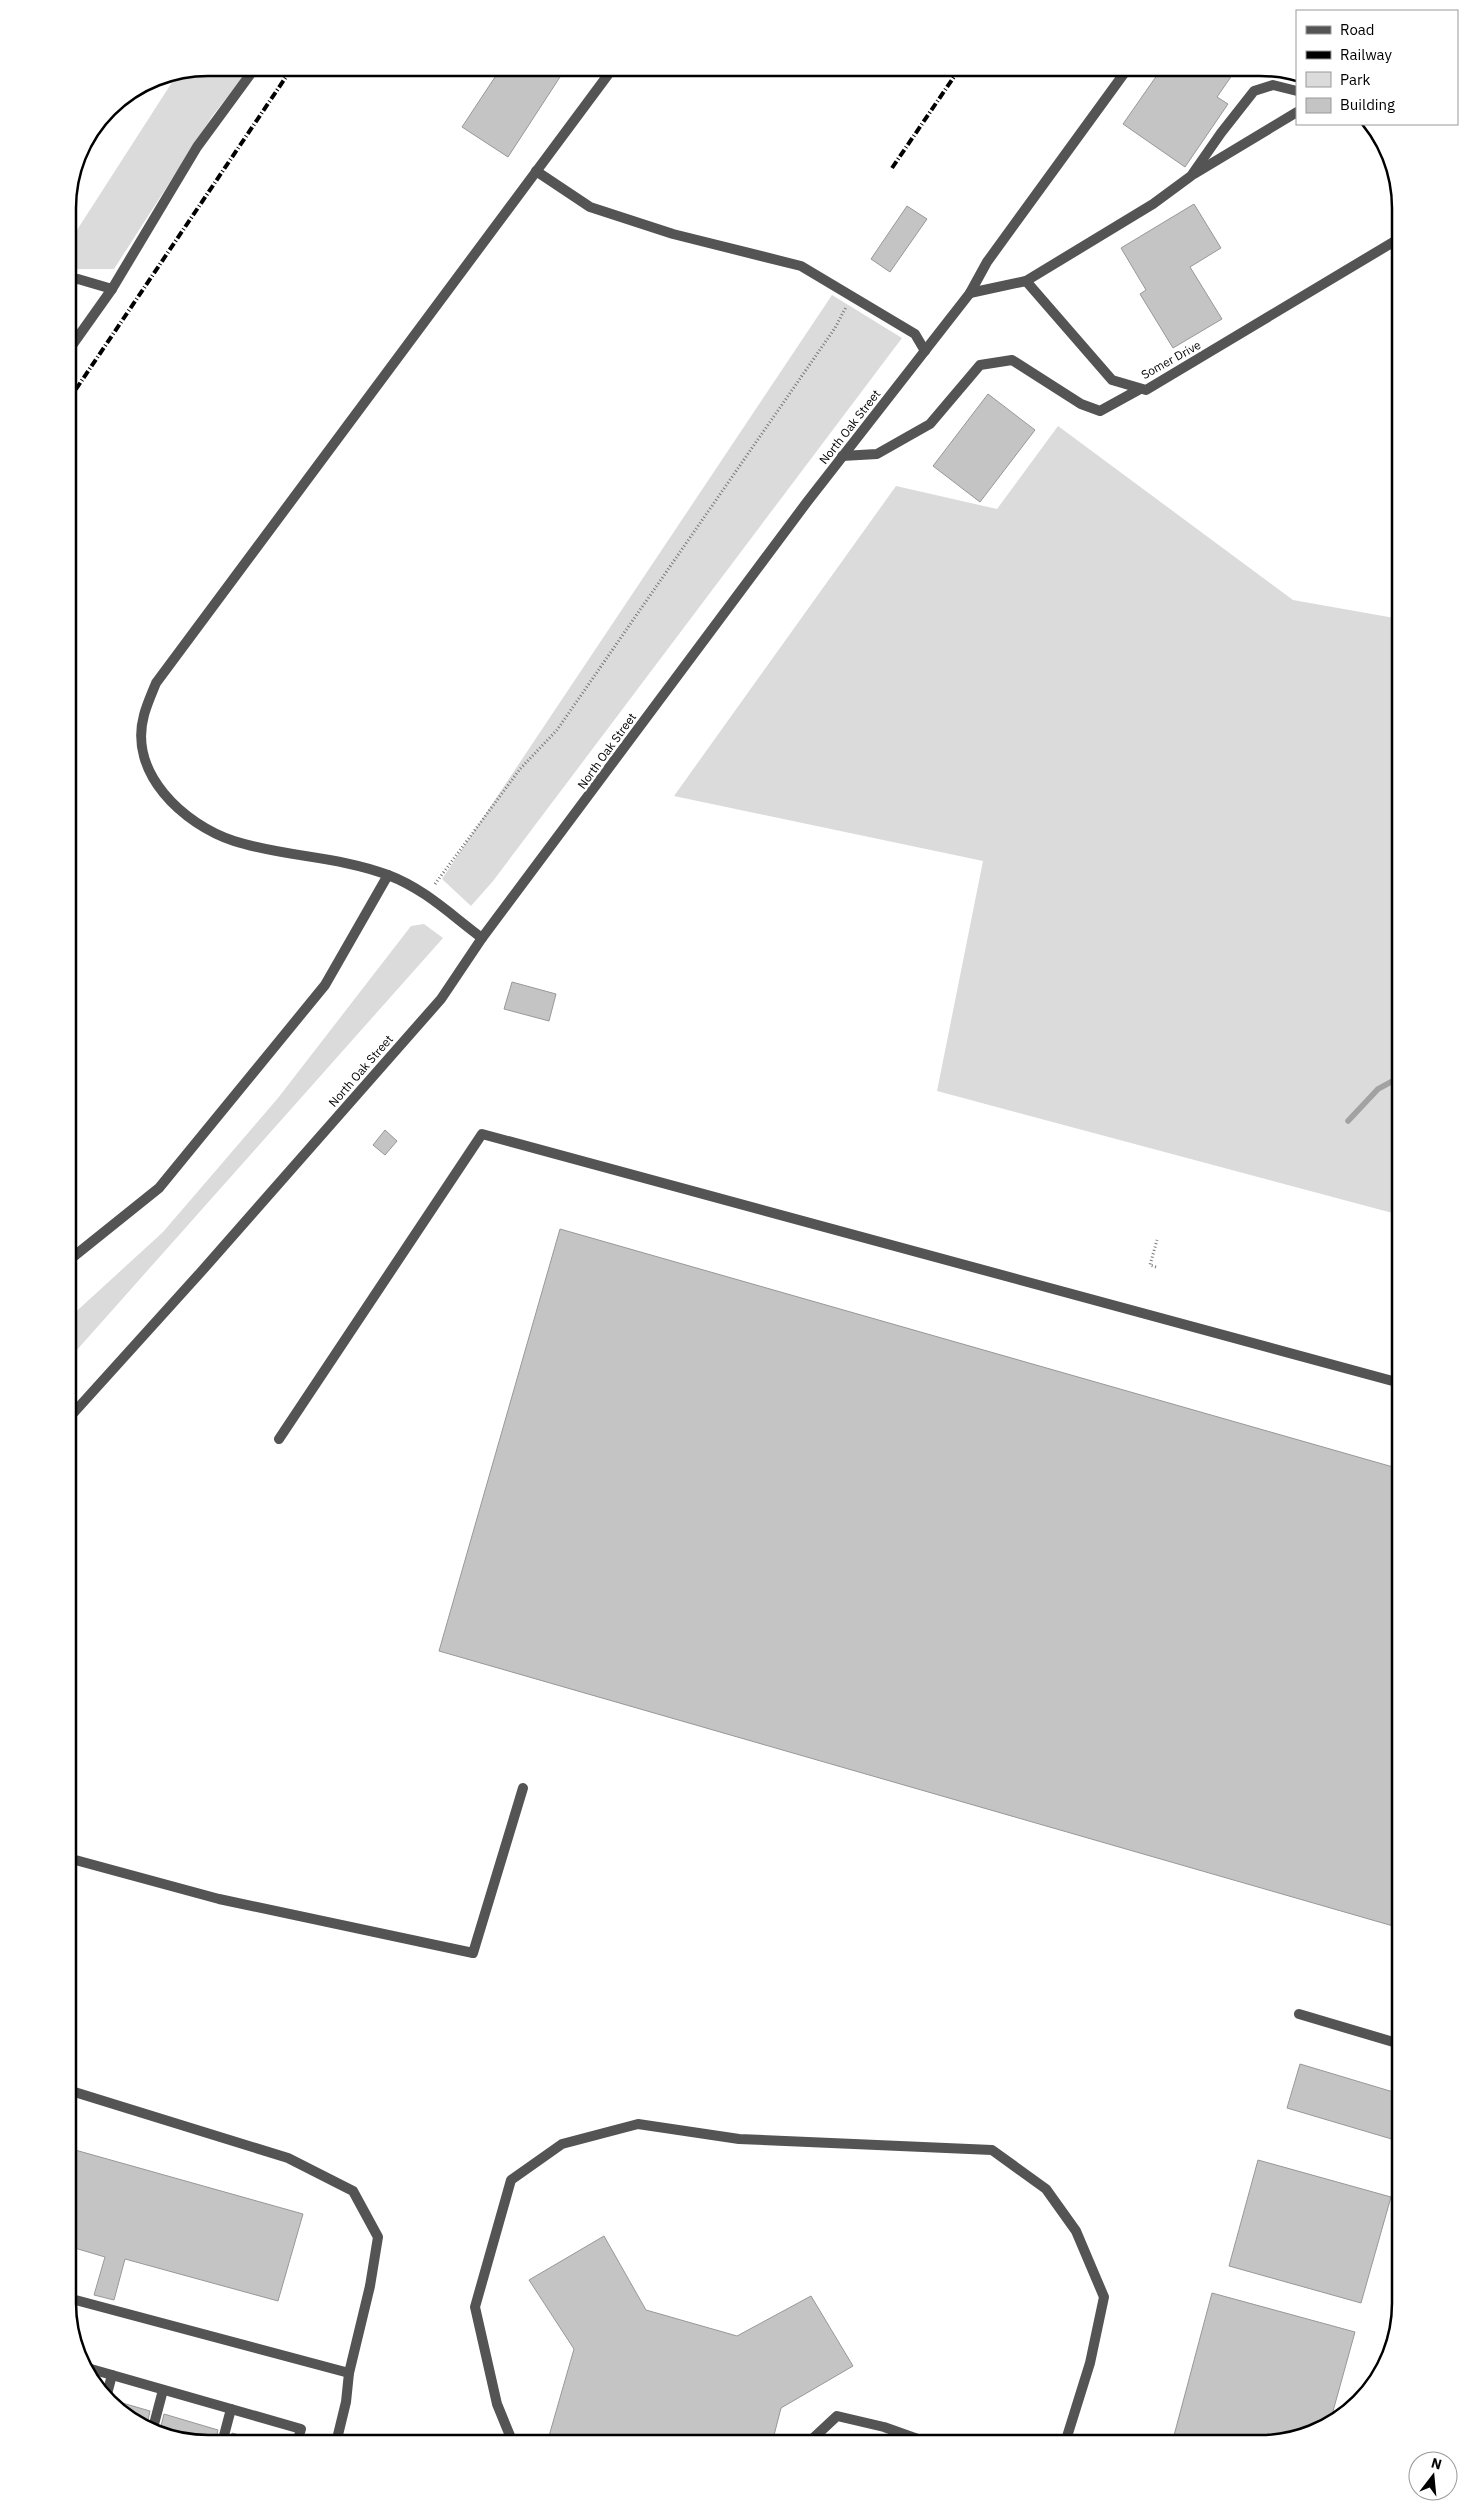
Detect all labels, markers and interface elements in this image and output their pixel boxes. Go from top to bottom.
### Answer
legend [1296,10,1458,125]
text: Road [1340,20,1375,39]
text: Railway [1340,45,1393,64]
text: Park [1340,70,1370,89]
text: Building [1340,95,1395,114]
street label: Somer Drive [1138,337,1204,382]
street label: North Oak Street [816,386,883,467]
street label: North Oak Street [574,710,639,792]
street label: North Oak Street [325,1032,396,1110]
north arrow [1408,2451,1458,2501]
text: N [1429,2453,1444,2474]

